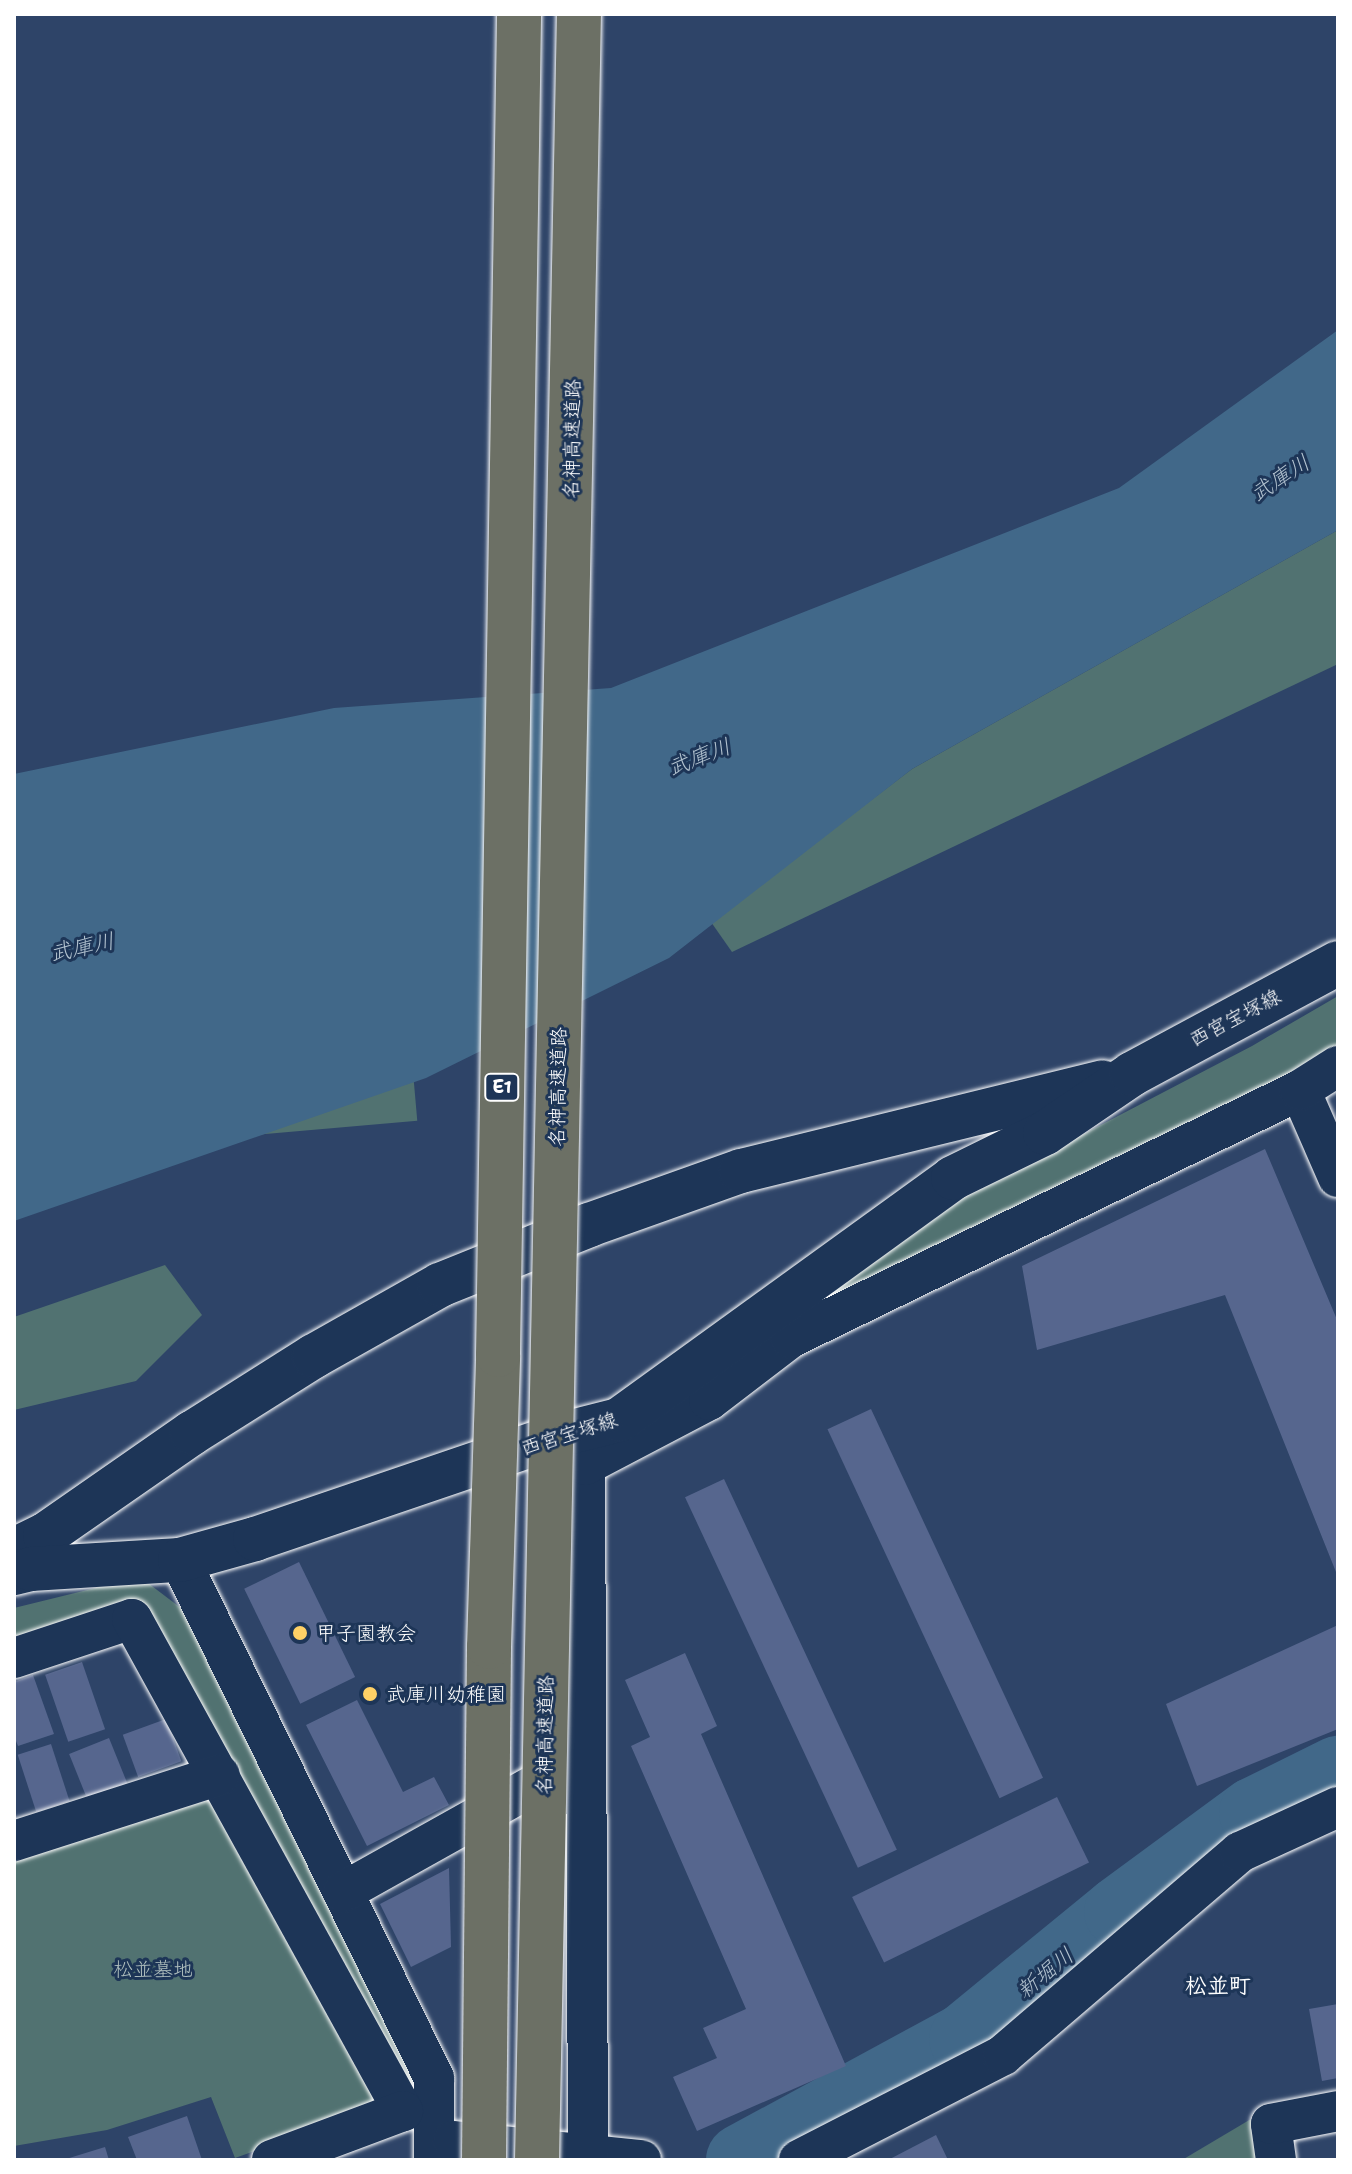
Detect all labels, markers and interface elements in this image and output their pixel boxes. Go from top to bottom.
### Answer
street label: 名神高速道路 [559,379,585,499]
water label: 武庫川 [1245,449,1315,507]
water label: 武庫川 [663,733,735,781]
water label: 武庫川 [47,927,117,967]
street label: 西宮宝塚線 [1185,984,1285,1052]
street label: 名神高速道路 [545,1027,571,1147]
road number: E1 [484,1073,520,1101]
street label: 西宮宝塚線 [518,1407,620,1461]
place label: 甲子園教会 [316,1621,416,1645]
marker: 甲子園教会 [291,1624,309,1642]
street label: 名神高速道路 [532,1675,558,1795]
place label: 武庫川幼稚園 [386,1682,506,1706]
marker: 武庫川幼稚園 [361,1685,379,1703]
water label: 新堀川 [1011,1942,1079,2004]
park label: 松並墓地 [113,1957,193,1981]
district label: 松並町 [1185,1973,1251,1999]

